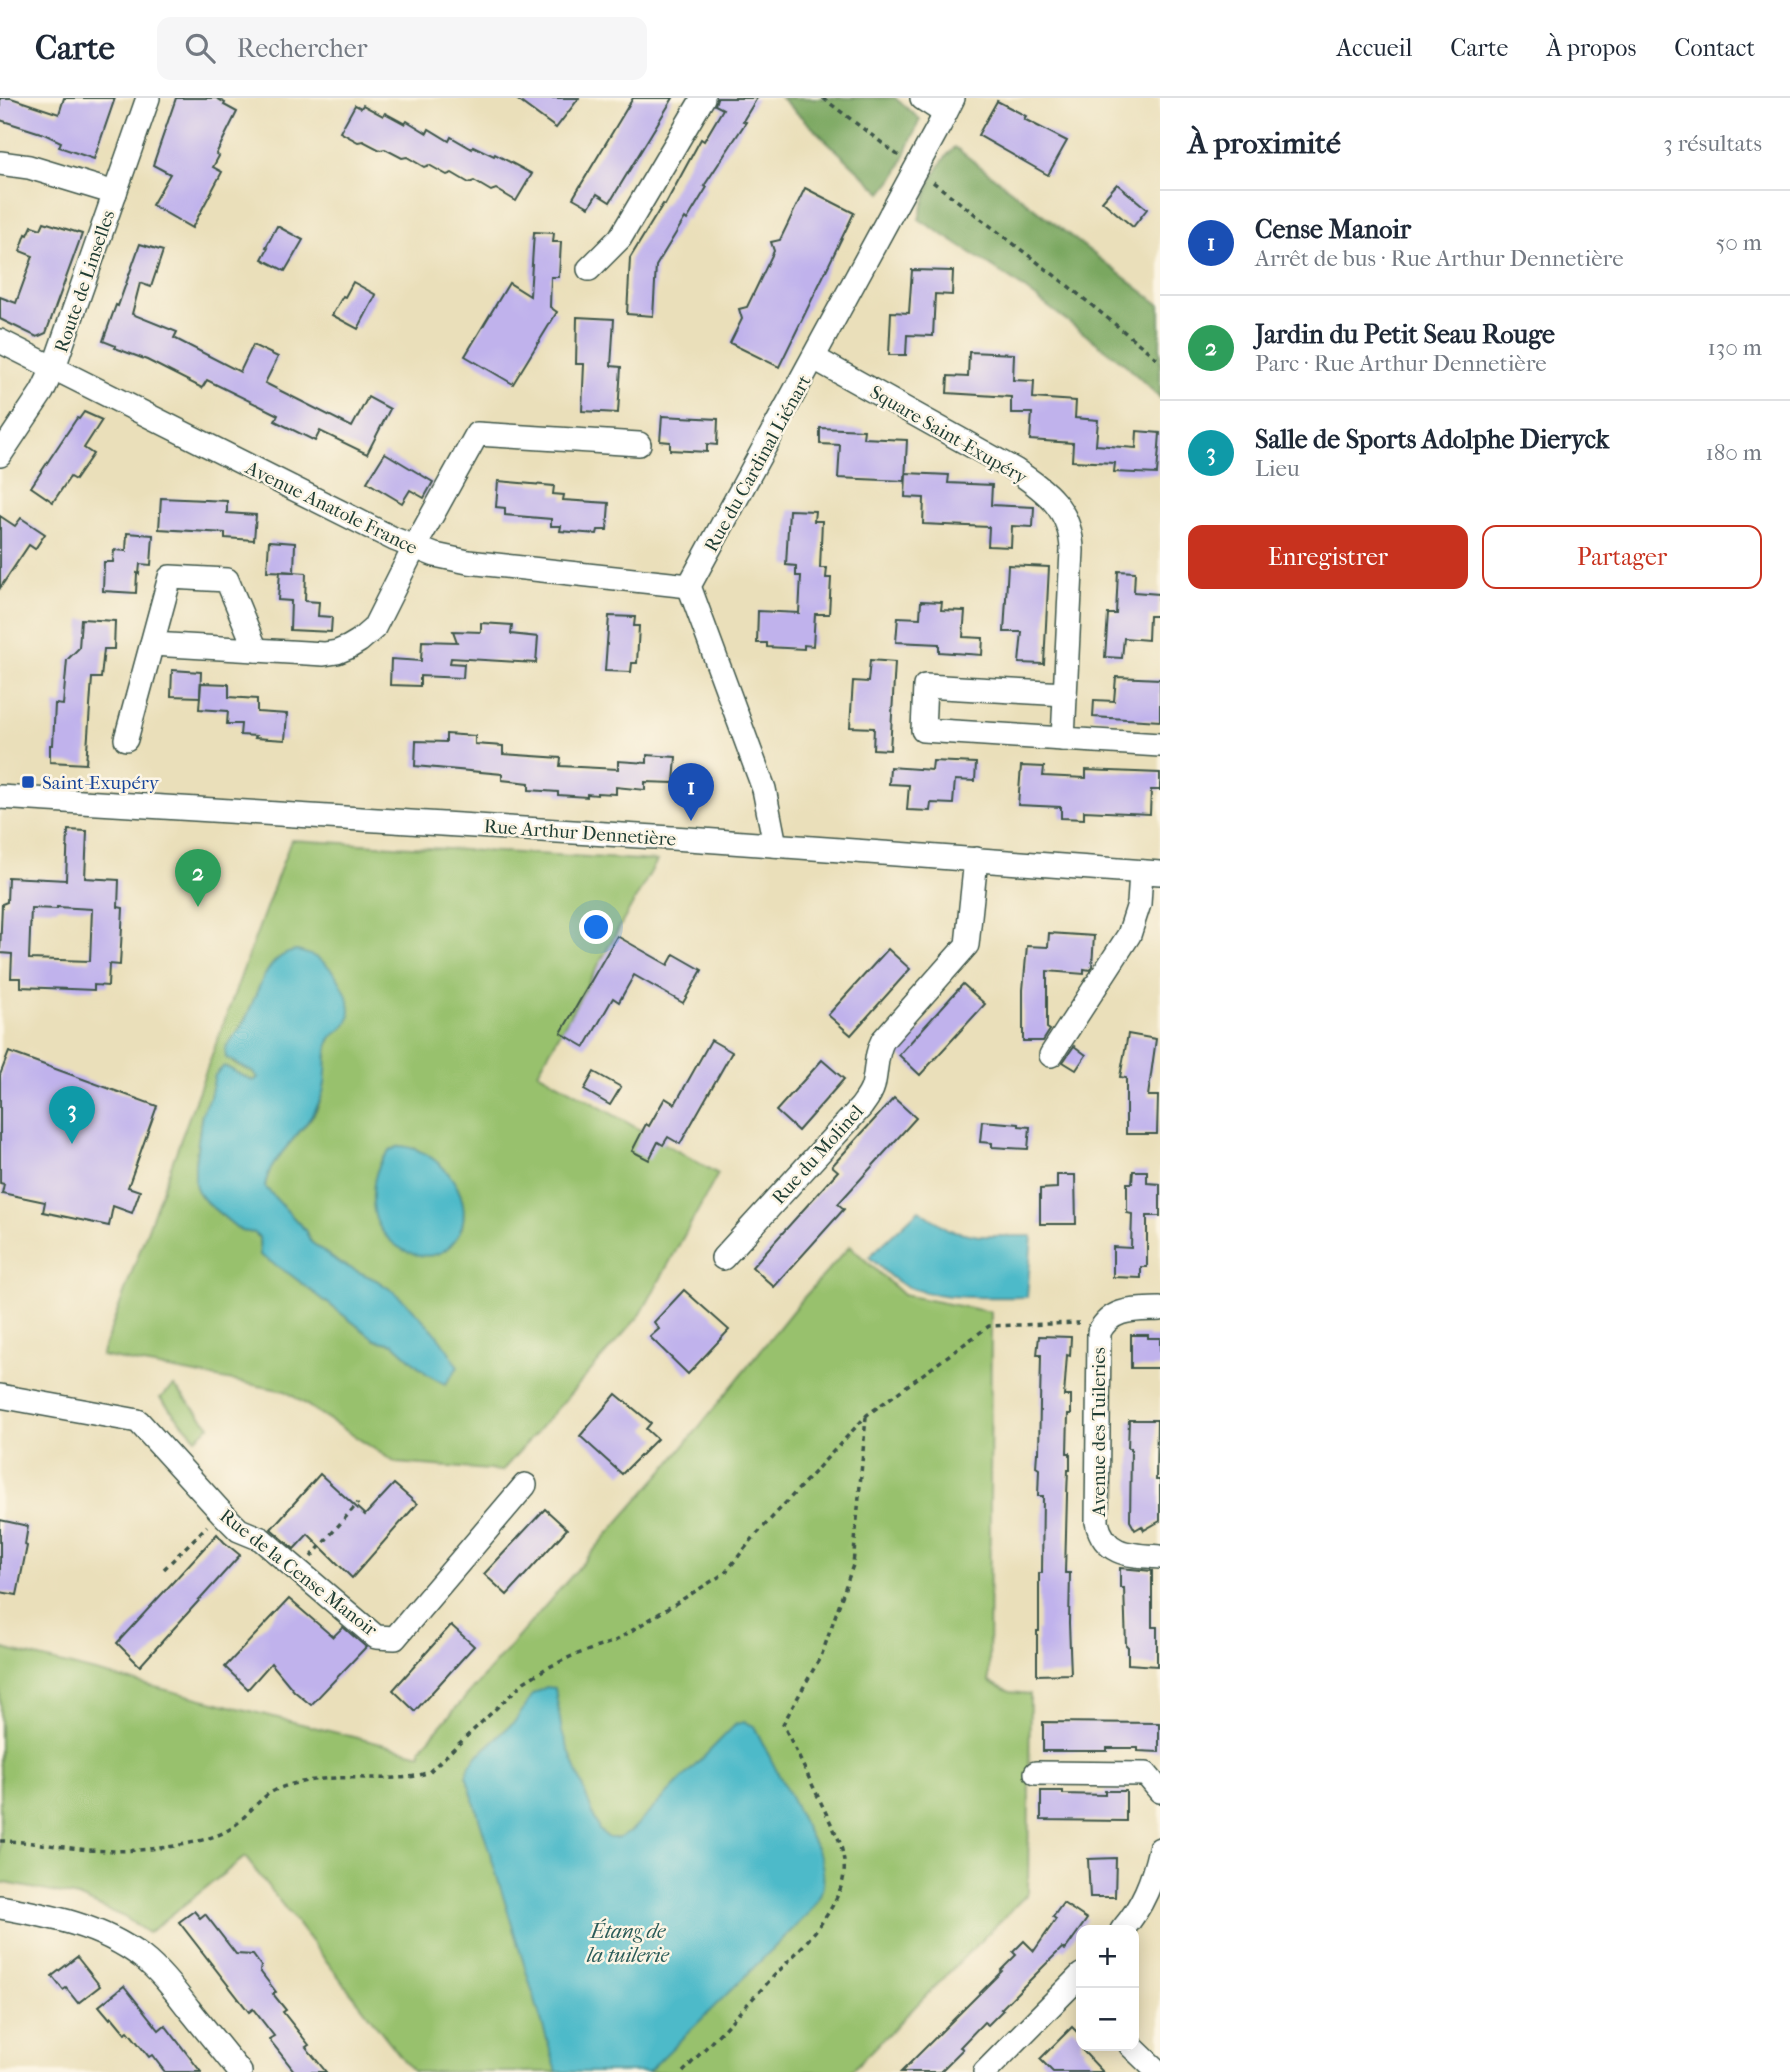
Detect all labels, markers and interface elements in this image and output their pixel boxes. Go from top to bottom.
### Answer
search box [157,17,647,80]
text: Carte [35,29,115,68]
icon: search [181,29,219,67]
text: Rechercher [237,33,368,64]
text: Accueil [1337,34,1412,62]
text: Carte [1450,34,1508,62]
text: À propos [1546,34,1636,62]
text: Contact [1674,34,1755,62]
text: À proximité [1188,126,1341,161]
text: 3 résultats [1663,130,1762,157]
street label: Route de Linselles [50,207,120,355]
text: Cense Manoir [1255,214,1411,245]
text: 1 [1207,229,1215,256]
text: 50 m [1715,229,1762,256]
text: Arrêt de bus · Rue Arthur Dennetière [1255,245,1624,272]
text: Jardin du Petit Seau Rouge [1255,319,1555,350]
text: 2 [1205,334,1217,361]
text: 130 m [1708,334,1762,361]
text: Parc · Rue Arthur Dennetière [1255,350,1547,377]
street label: Rue du Cardinal Liénart [700,371,816,556]
street label: Square Saint-Exupéry [866,381,1032,489]
text: Salle de Sports Adolphe Dieryck [1255,424,1609,455]
text: 3 [1206,439,1216,466]
text: 180 m [1705,439,1762,466]
text: Lieu [1255,455,1300,482]
street label: Avenue Anatole France [241,456,421,559]
button: Enregistrer [1188,525,1468,589]
button: Partager [1482,525,1762,589]
pin: 1 [668,763,714,821]
place label: Saint-Exupéry [42,772,160,794]
marker: Saint-Exupéry [20,774,36,790]
street label: Rue Arthur Dennetière [483,815,677,851]
pin: 2 [175,849,221,907]
your location [579,910,613,944]
pin: 3 [49,1086,95,1144]
street label: Rue du Molinel [767,1101,868,1209]
street label: Avenue des Tuileries [1088,1347,1110,1518]
street label: Rue de la Cense Manoir [215,1505,382,1642]
water label: Étang de la tuilerie [586,1918,670,1967]
map controls [1076,1925,1139,2051]
button: + [1076,1925,1139,1988]
button: − [1076,1988,1139,2051]

